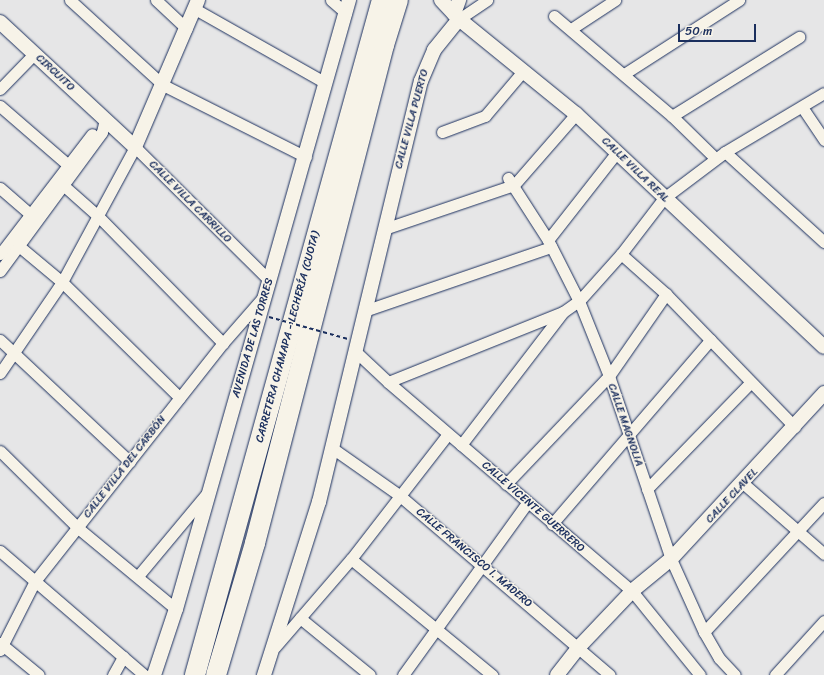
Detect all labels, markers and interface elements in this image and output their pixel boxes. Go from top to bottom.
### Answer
scale bar [680,16,758,42]
text: 50 m [685,20,712,42]
street label: CIRCUITO [33,52,77,94]
street label: CALLE VILLA PUERTO [392,67,432,171]
street label: CALLE VILLA REAL [598,134,672,206]
street label: CALLE VILLA CARRILLO [146,158,234,246]
street label: CARRETERA CHAMAPA - LECHERÍA (CUOTA) [253,230,323,444]
street label: AVENIDA DE LAS TORRES [229,276,277,400]
street label: CALLE MAGNOLIA [605,382,645,468]
street label: CALLE VILLA DEL CARBÓN [81,413,169,521]
street label: CALLE VICENTE GUERRERO [478,458,588,556]
street label: CALLE CLAVEL [703,466,761,526]
street label: CALLE FRANCISCO I. MADERO [413,505,535,611]

